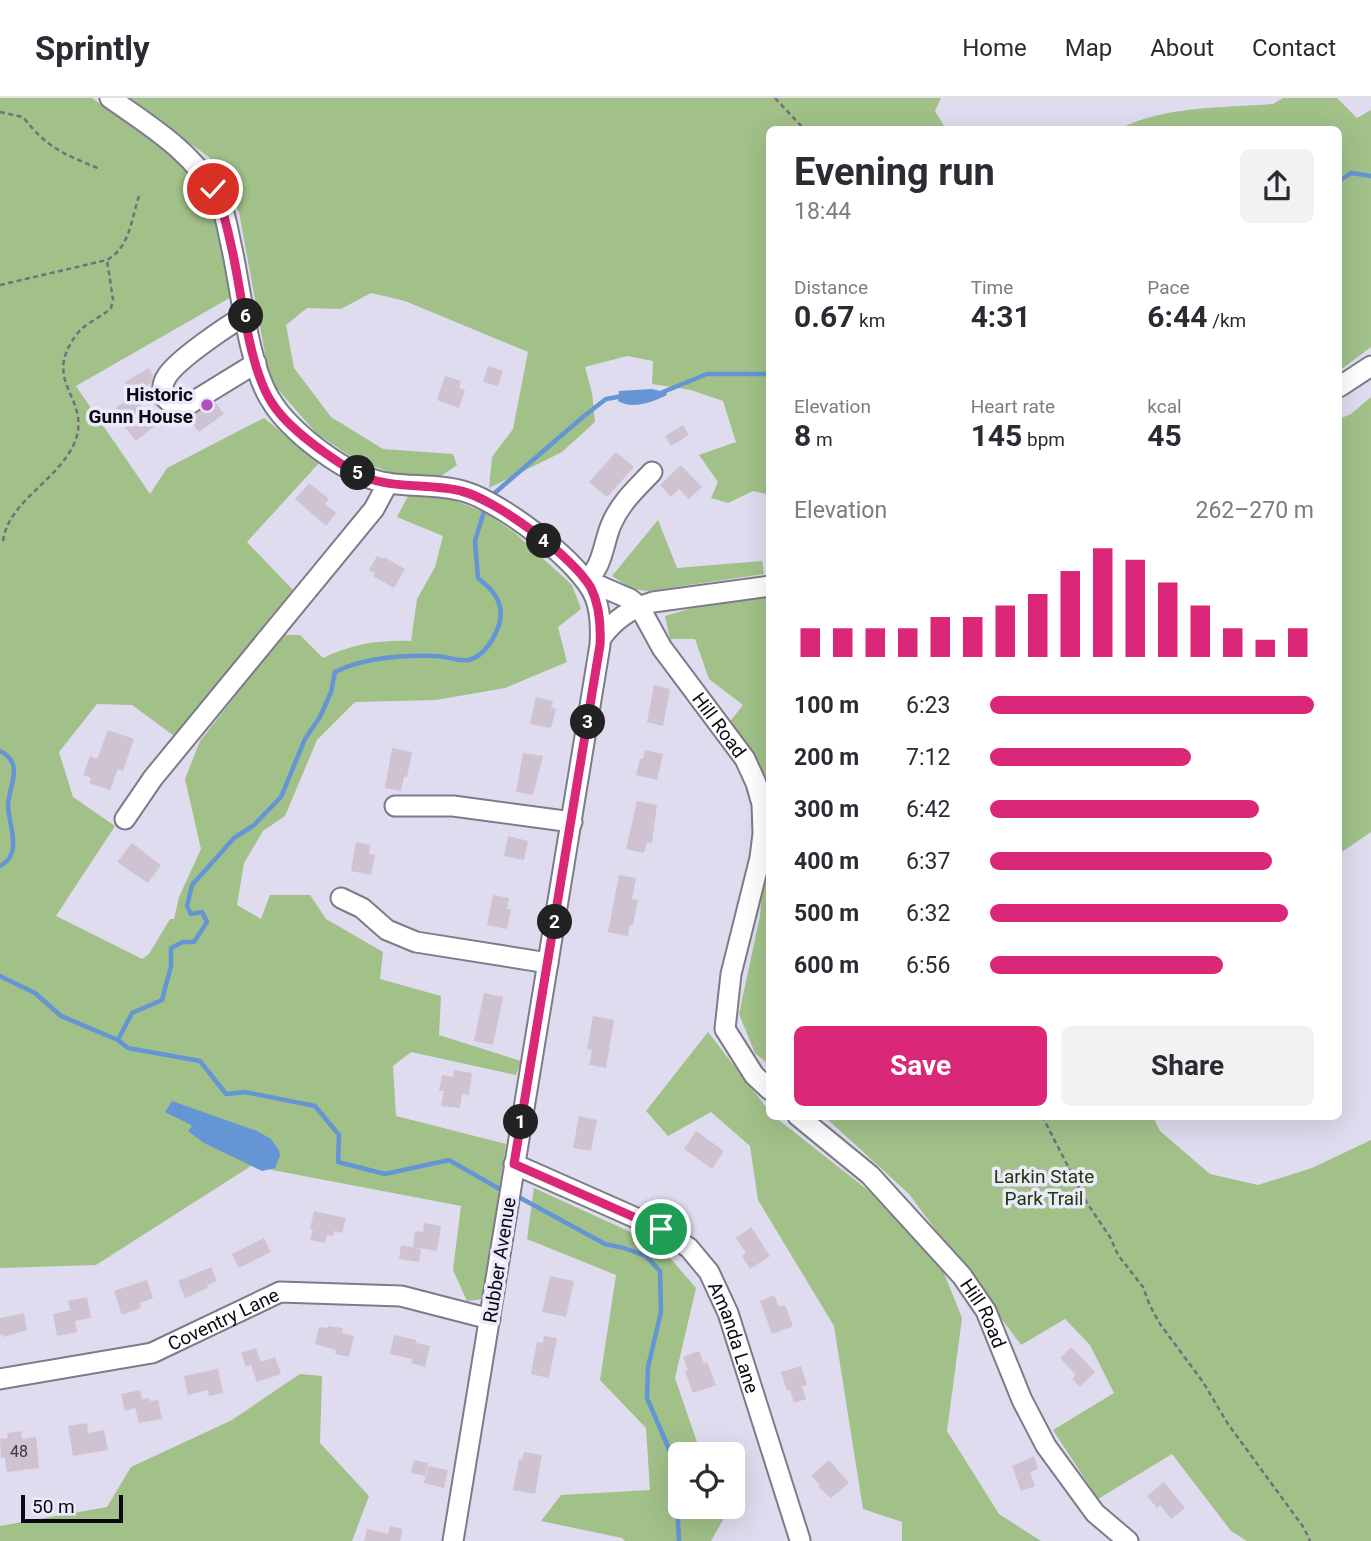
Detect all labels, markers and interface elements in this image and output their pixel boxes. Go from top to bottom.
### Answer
text: Sprintly [35,29,150,68]
text: Home [962,34,1027,62]
text: Map [1065,34,1112,62]
text: About [1150,34,1214,62]
text: Contact [1252,34,1336,62]
button: share [1240,149,1314,223]
text: Evening run [794,150,995,194]
pin [183,159,243,219]
icon: check [194,170,232,208]
text: 18:44 [794,198,851,225]
text: Distance [794,276,868,299]
text: Time [971,276,1013,299]
text: Pace [1147,276,1190,299]
pin: 6 [229,298,264,333]
text: 0.67 [794,299,854,334]
text: 4:31 [971,299,1031,334]
text: 6:44 [1147,299,1207,334]
text: 6 [240,304,251,327]
text: km [854,309,885,332]
text: /km [1207,309,1246,332]
place label: Historic Gunn House [89,383,193,428]
text: Elevation [794,395,871,418]
text: Heart rate [971,395,1055,418]
text: kcal [1147,395,1182,418]
marker: Historic Gunn House [199,397,215,413]
text: 8 [794,418,811,453]
text: 145 [971,418,1022,453]
text: 45 [1147,418,1182,453]
text: m [811,428,833,451]
text: bpm [1022,428,1065,451]
pin: 5 [340,456,376,490]
text: 5 [352,461,363,484]
text: Elevation [794,497,887,524]
text: 262–270 m [1195,497,1314,524]
pin: 4 [526,524,562,558]
text: 4 [538,529,549,552]
street label: Hill Road [687,688,751,762]
text: 100 m [794,692,859,719]
text: 6:23 [906,692,950,719]
pin: 3 [570,704,606,740]
text: 3 [582,710,593,733]
text: 200 m [794,744,859,771]
text: 7:12 [906,744,950,771]
text: 300 m [794,796,859,823]
text: 6:42 [906,796,950,823]
text: 400 m [794,848,859,875]
text: 6:37 [906,848,950,875]
text: 500 m [794,900,859,927]
text: 6:32 [906,900,950,927]
pin: 2 [538,904,572,940]
text: 2 [549,910,560,933]
text: 600 m [794,952,859,979]
text: 6:56 [906,952,950,979]
button: Save [794,1026,1047,1106]
button: Share [1061,1026,1314,1106]
pin: 1 [504,1104,538,1140]
text: 1 [515,1110,526,1133]
park label: Larkin State Park Trail [994,1165,1094,1210]
street label: Rubber Avenue [478,1196,521,1325]
pin [631,1199,691,1259]
icon: arrive [642,1210,680,1248]
street label: Hill Road [955,1274,1011,1351]
street label: Amanda Lane [703,1278,764,1396]
street label: Coventry Lane [164,1283,283,1356]
house number: 48 [10,1442,28,1461]
map controls [668,1442,745,1519]
button: locate [668,1442,745,1519]
scale bar [21,1492,122,1524]
text: 50 m [32,1495,75,1518]

